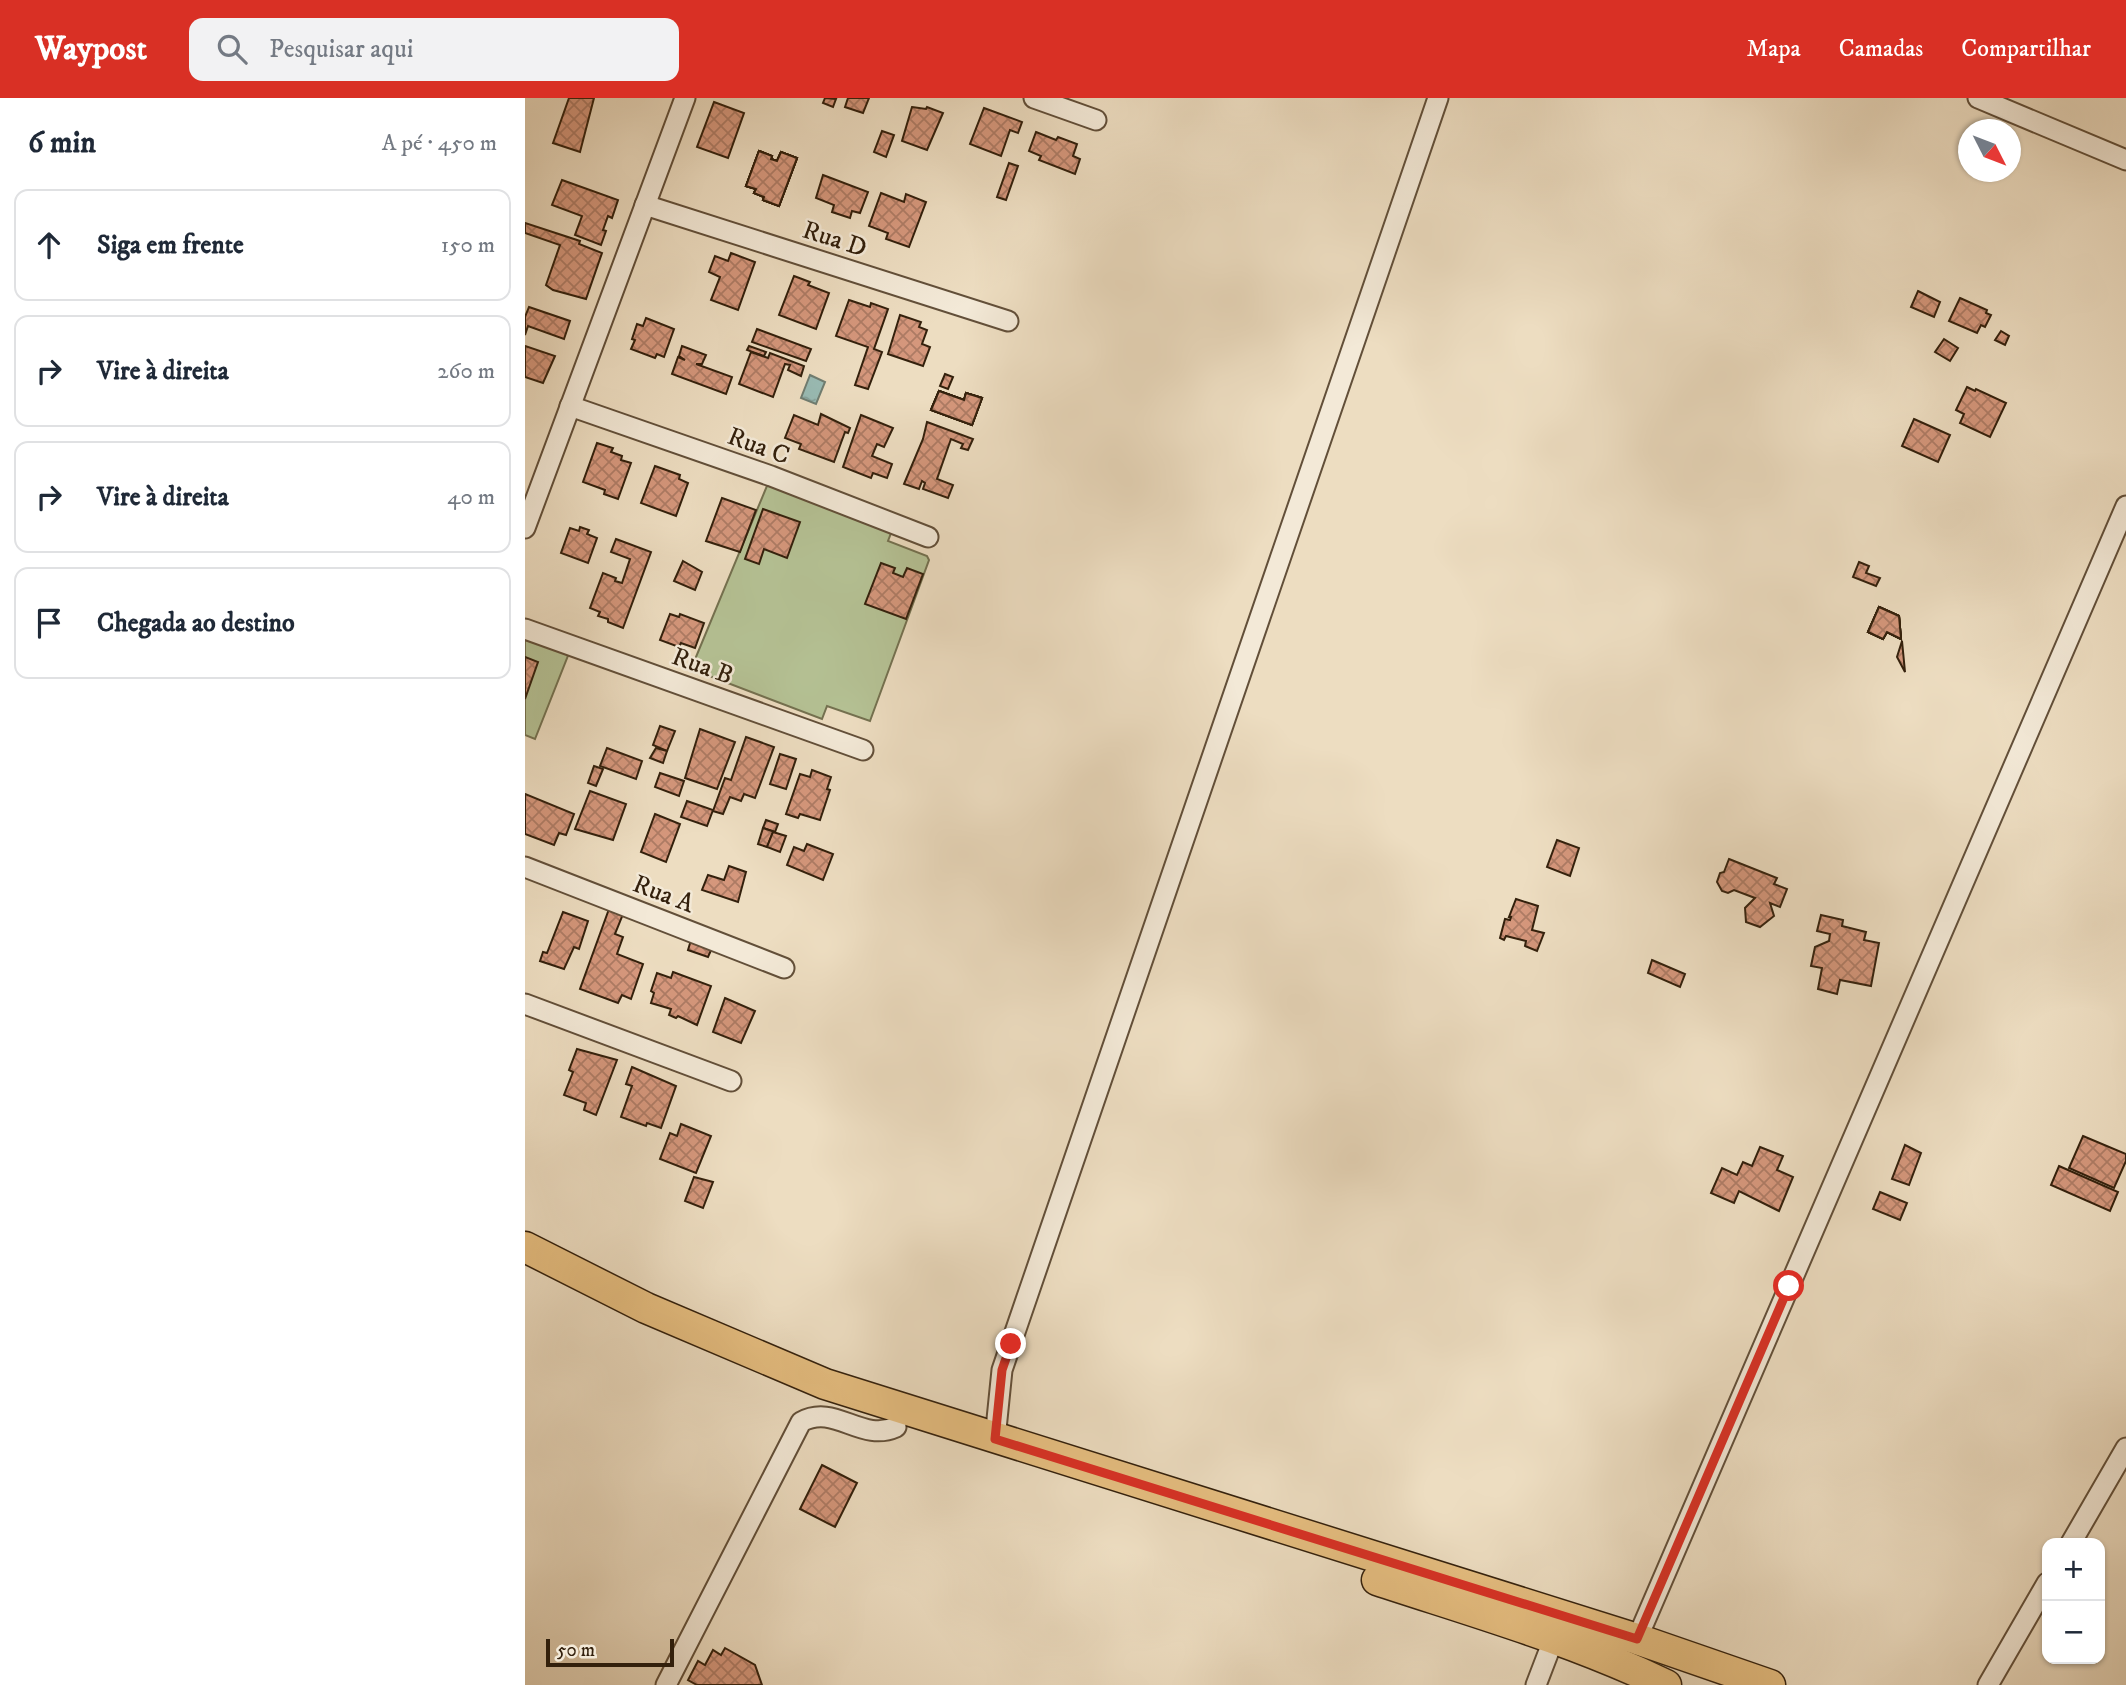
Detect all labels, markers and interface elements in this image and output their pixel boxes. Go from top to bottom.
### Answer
search box [189,18,679,81]
text: Waypost [35,29,147,70]
icon: search [213,30,251,68]
text: Pesquisar aqui [269,33,413,66]
text: Mapa [1746,34,1801,64]
text: Camadas [1839,34,1923,64]
text: Compartilhar [1961,34,2091,64]
north arrow [1958,119,2021,182]
text: 6 min [28,125,96,162]
text: A pé · 450 m [382,129,497,158]
street label: Rua D [798,214,871,265]
icon: ahead [30,226,68,264]
text: Siga em frente [97,229,244,262]
text: 150 m [441,231,495,260]
icon: right [30,352,68,390]
text: Vire à direita [97,355,229,388]
text: 260 m [437,357,495,386]
street label: Rua C [723,420,794,473]
icon: right [30,478,68,516]
text: Vire à direita [97,481,229,514]
text: 40 m [447,483,495,512]
icon: arrive [30,604,68,642]
text: Chegada ao destino [97,607,295,640]
street label: Rua B [667,640,738,693]
street label: Rua A [628,868,699,921]
route start [1773,1270,1804,1301]
route end [995,1328,1026,1359]
map controls [2042,1538,2105,1664]
button: + [2042,1538,2105,1601]
button: − [2042,1601,2105,1664]
scale bar [546,1636,674,1668]
text: 50 m [557,1639,595,1662]

